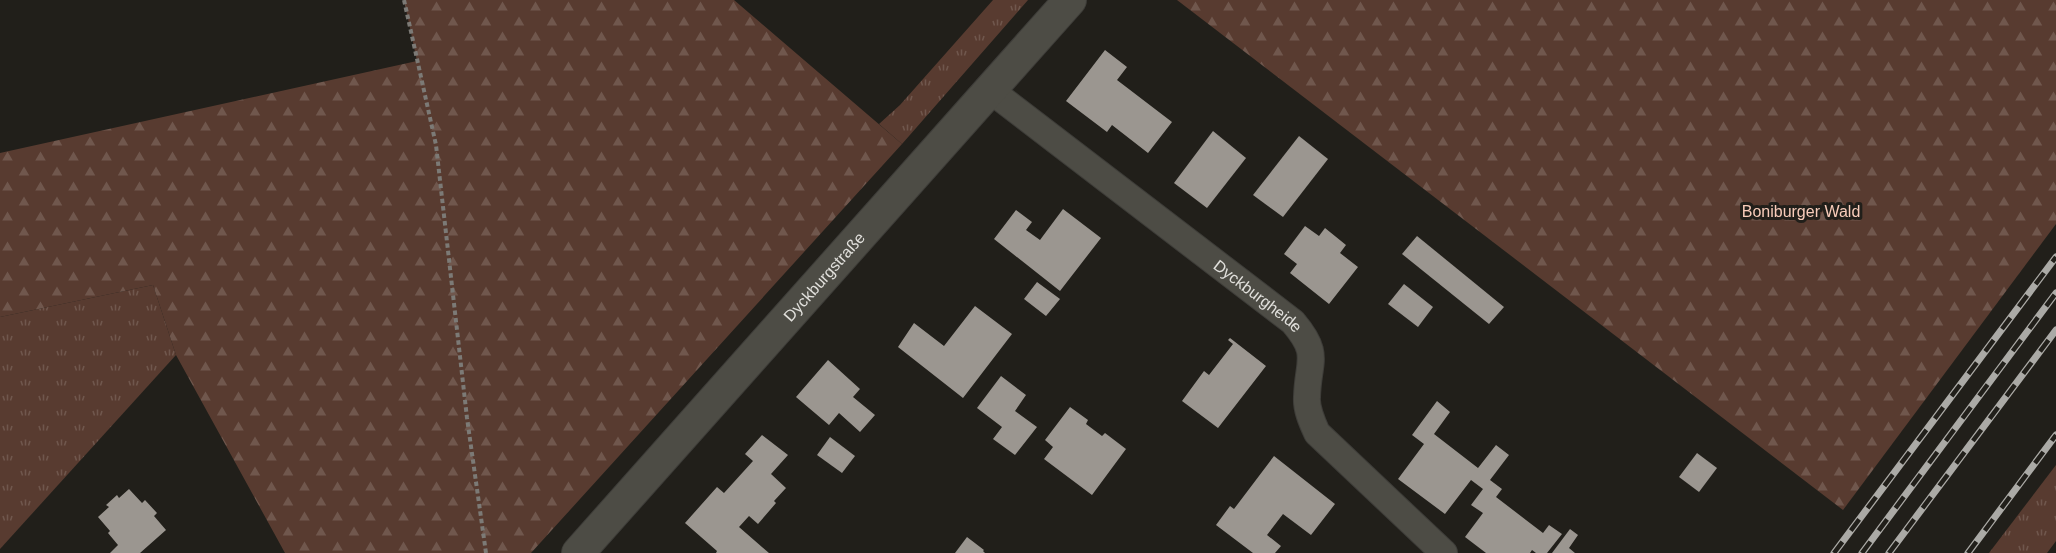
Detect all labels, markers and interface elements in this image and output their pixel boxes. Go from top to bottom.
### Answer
park label: Boniburger Wald [1742,203,1860,220]
street label: Dyckburgstraße [780,229,868,324]
street label: Dyckburgheide [1211,256,1306,335]

